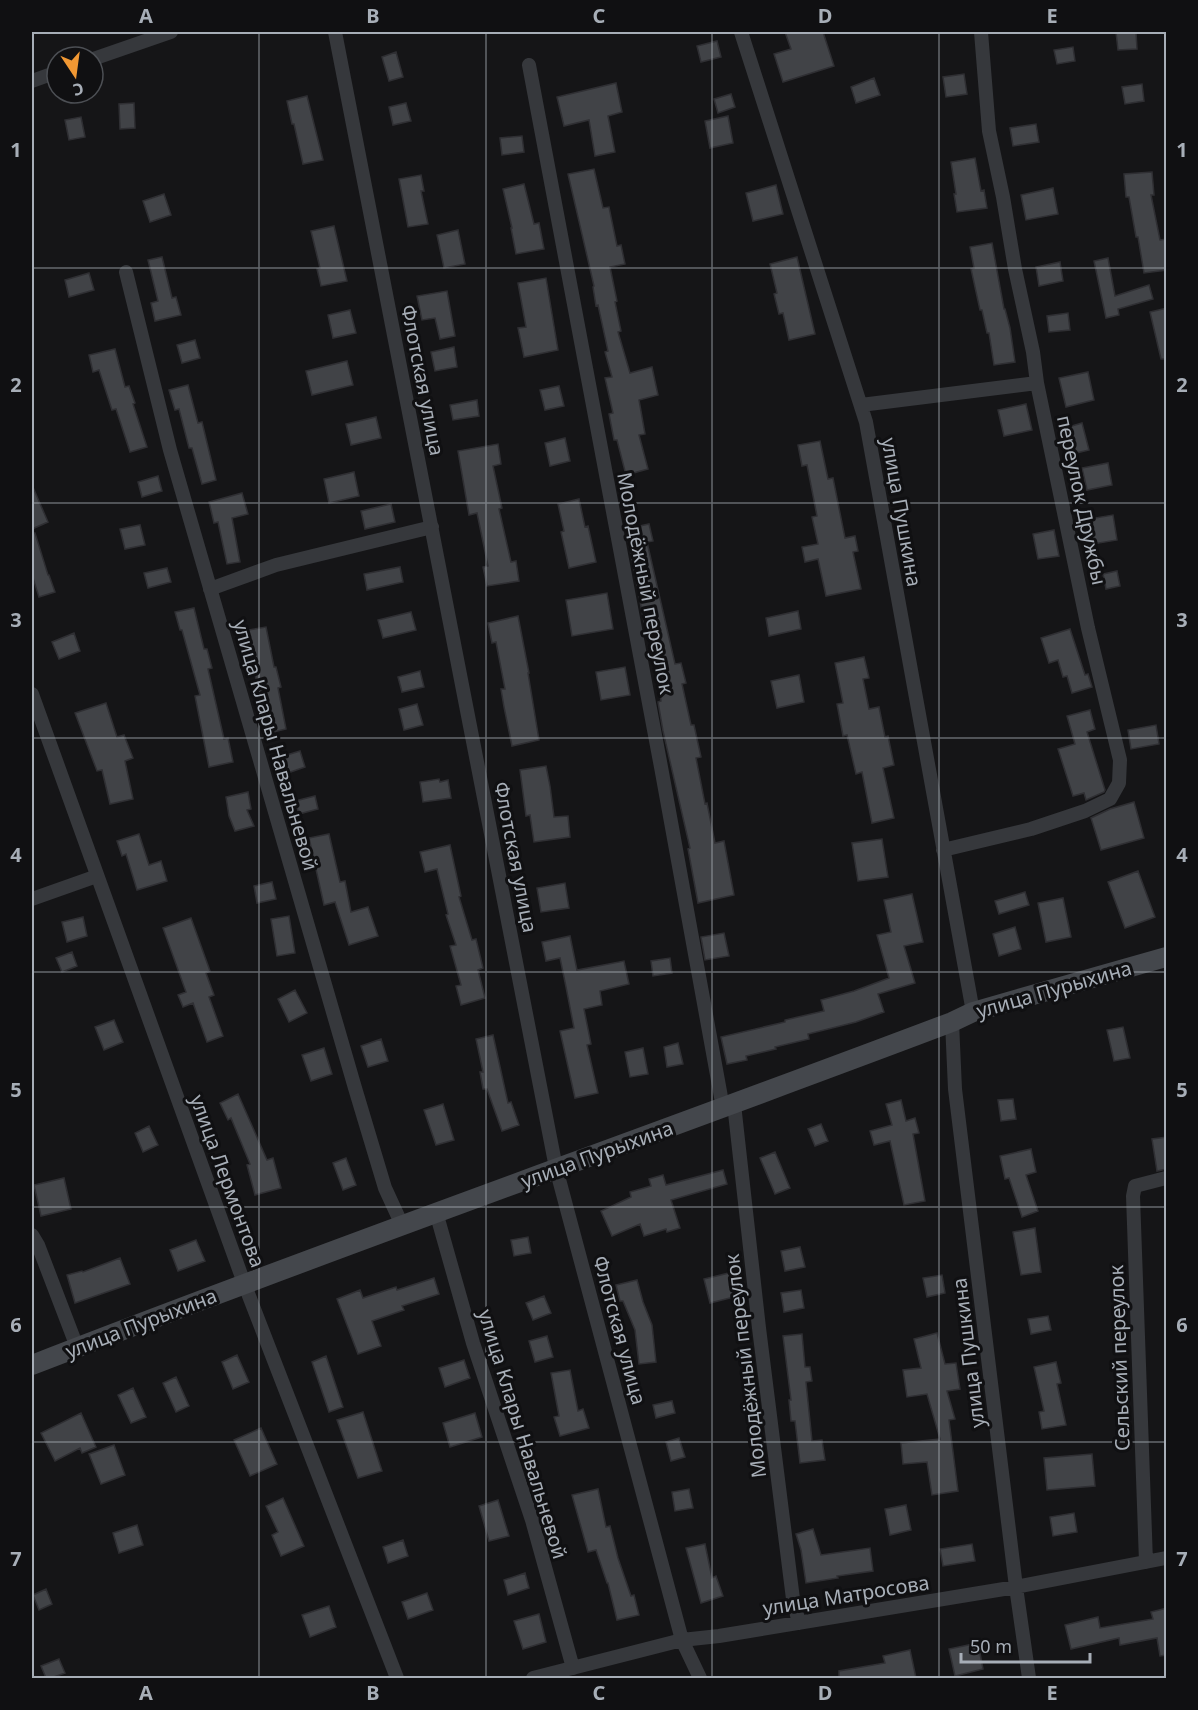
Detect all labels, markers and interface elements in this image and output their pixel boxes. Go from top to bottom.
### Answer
text: A [139,2,153,29]
text: B [366,2,380,29]
text: C [593,2,606,29]
text: D [818,2,832,29]
text: E [1046,2,1058,29]
north arrow [45,45,105,105]
text: С [71,78,86,101]
text: 1 [10,136,22,163]
text: 1 [1176,136,1188,163]
street label: Флотская улица [395,302,451,458]
text: 2 [10,371,22,398]
text: 2 [1176,371,1188,398]
street label: переулок Дружбы [1051,413,1113,587]
street label: улица Пушкина [876,435,928,589]
street label: Молодёжный переулок [611,470,681,697]
text: 3 [10,606,22,633]
text: 3 [1176,606,1188,633]
street label: улица Клары Навальневой [227,616,325,874]
street label: Флотская улица [488,779,544,935]
text: 4 [10,841,22,868]
text: 4 [1176,841,1188,868]
street label: улица Пурыхина [973,954,1135,1024]
text: 5 [10,1076,22,1103]
text: 5 [1176,1076,1188,1103]
street label: улица Лермонтова [184,1091,272,1271]
street label: улица Пурыхина [517,1114,677,1194]
street label: Молодёжный переулок [718,1252,772,1480]
street label: Флотская улица [587,1253,653,1407]
street label: Сельский переулок [1102,1264,1136,1451]
street label: улица Пушкина [945,1276,991,1430]
street label: улица Пурыхина [61,1282,221,1364]
street label: улица Клары Навальневой [472,1306,574,1562]
text: 6 [10,1311,22,1338]
text: 6 [1176,1311,1188,1338]
text: 7 [10,1545,22,1572]
text: 7 [1176,1545,1188,1572]
street label: улица Матросова [761,1569,931,1621]
scale bar [961,1626,1090,1664]
text: 50 m [970,1634,1012,1658]
text: A [139,1679,153,1706]
text: B [366,1679,380,1706]
text: C [593,1679,606,1706]
text: D [818,1679,832,1706]
text: E [1046,1679,1058,1706]

